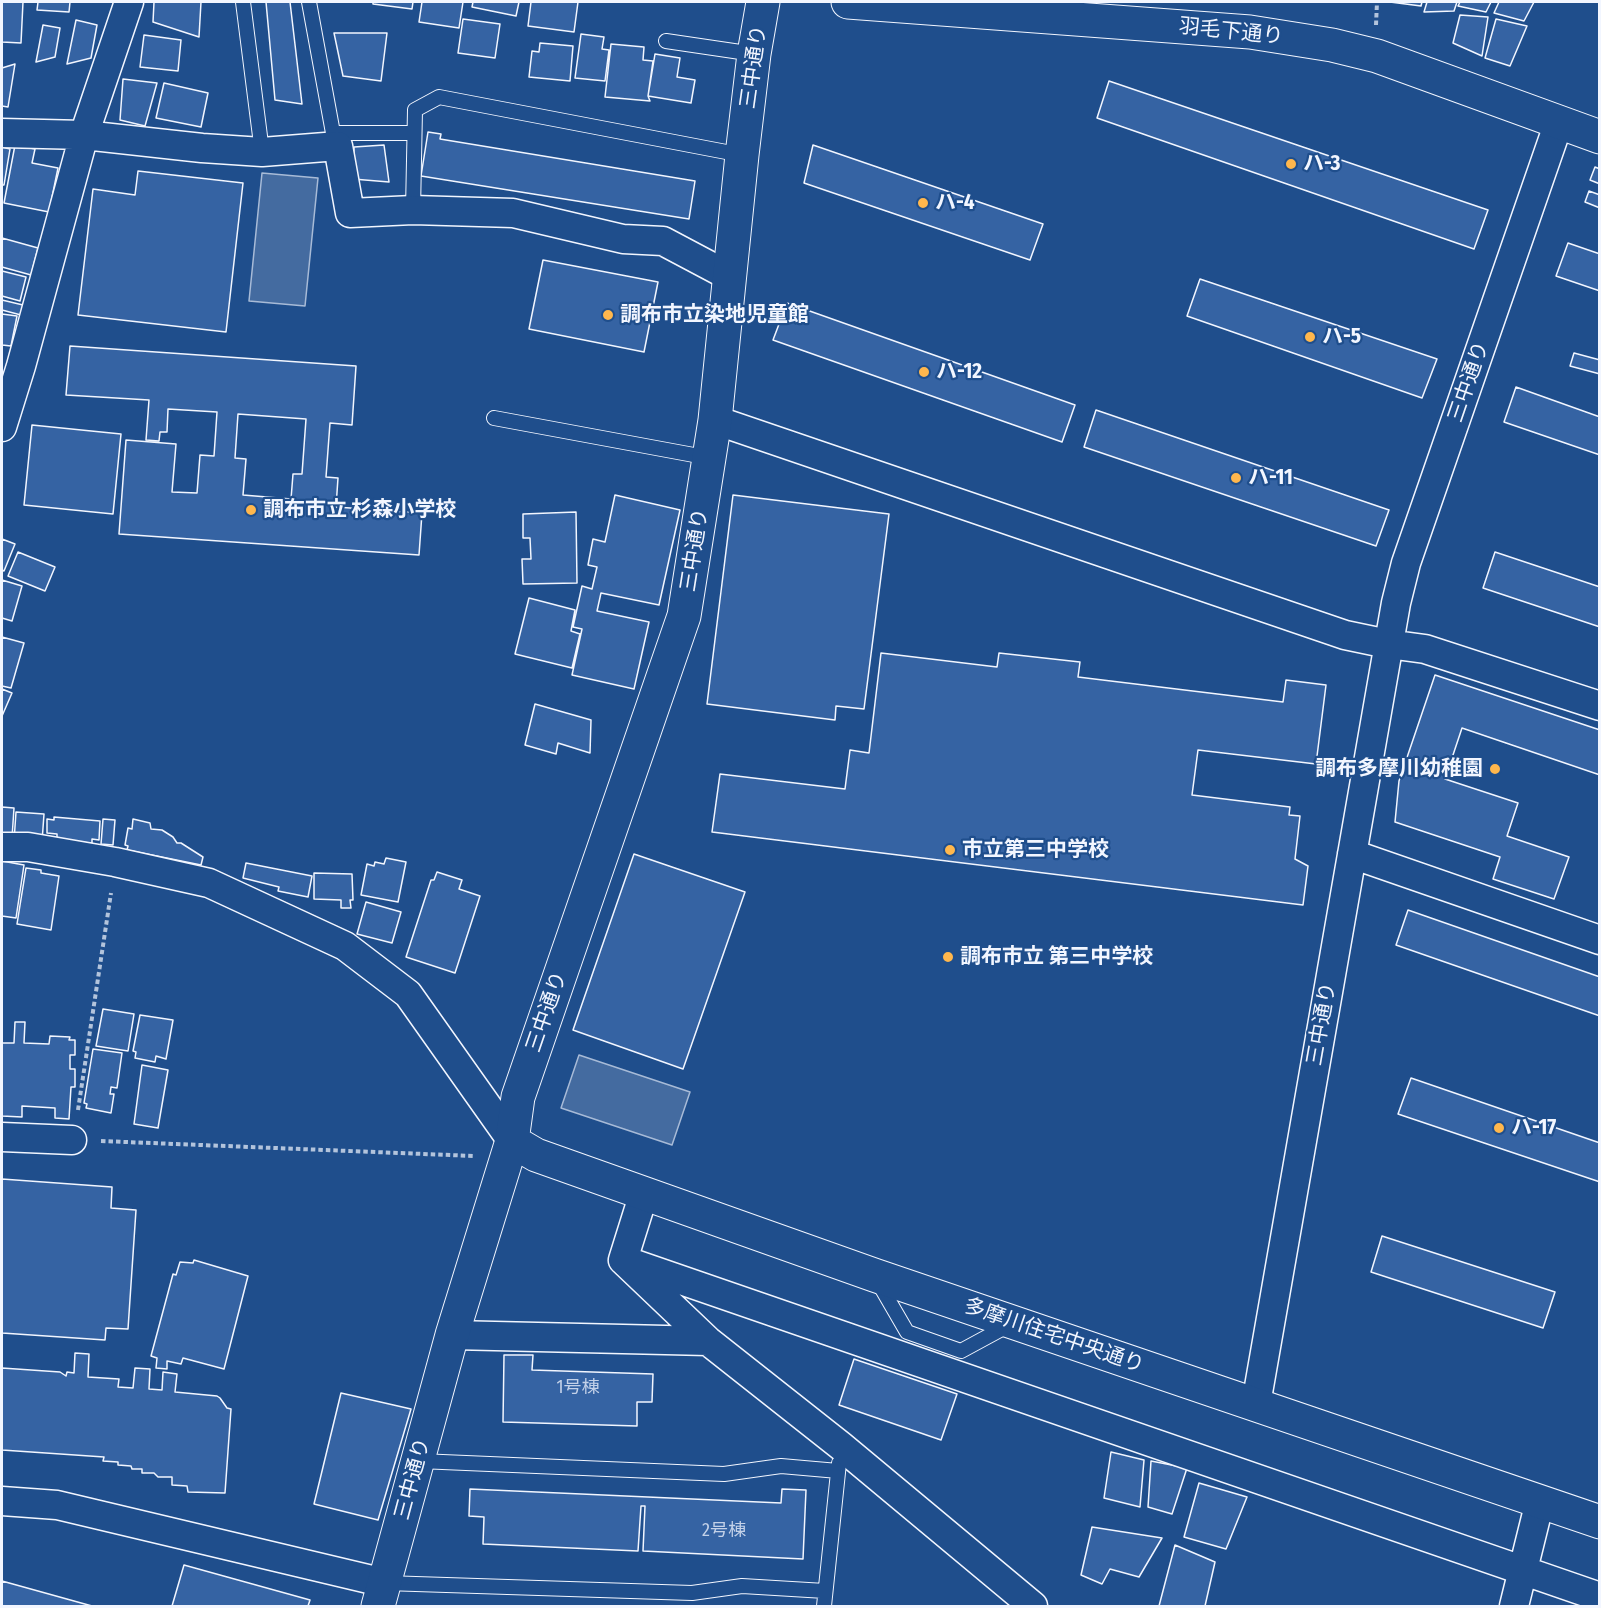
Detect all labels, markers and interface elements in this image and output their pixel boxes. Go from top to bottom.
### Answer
street label: 羽毛下通り [1177,14,1285,50]
street label: 三中通り [736,24,772,110]
place label: ハ-3 [1303,151,1341,177]
marker: ハ-3 [1284,157,1298,171]
place label: ハ-4 [935,190,974,216]
marker: ハ-4 [916,196,930,210]
place label: 調布市立染地児童館 [620,302,809,328]
marker: 調布市立染地児童館 [601,308,615,322]
place label: ハ-5 [1322,324,1361,350]
marker: ハ-5 [1303,330,1317,344]
street label: 三中通り [1443,338,1495,426]
place label: ハ-12 [936,359,982,385]
marker: ハ-12 [917,365,931,379]
place label: ハ-11 [1248,465,1293,491]
marker: ハ-11 [1229,471,1243,485]
place label: 調布市立 杉森小学校 [263,497,456,523]
marker: 調布市立 杉森小学校 [244,503,258,517]
street label: 三中通り [676,507,714,593]
place label: 調布多摩川幼稚園 [1315,756,1483,782]
marker: 調布多摩川幼稚園 [1488,762,1502,776]
place label: 市立第三中学校 [962,837,1109,863]
marker: 市立第三中学校 [943,843,957,857]
place label: 調布市立 第三中学校 [960,944,1153,970]
marker: 調布市立 第三中学校 [941,950,955,964]
street label: 三中通り [521,968,573,1056]
street label: 三中通り [1302,980,1342,1068]
place label: ハ-17 [1511,1115,1556,1141]
marker: ハ-17 [1492,1121,1506,1135]
street label: 多摩川住宅中央通り [961,1293,1147,1379]
house number: 1号棟 [556,1377,600,1399]
street label: 三中通り [390,1435,436,1523]
house number: 2号棟 [702,1520,746,1542]

